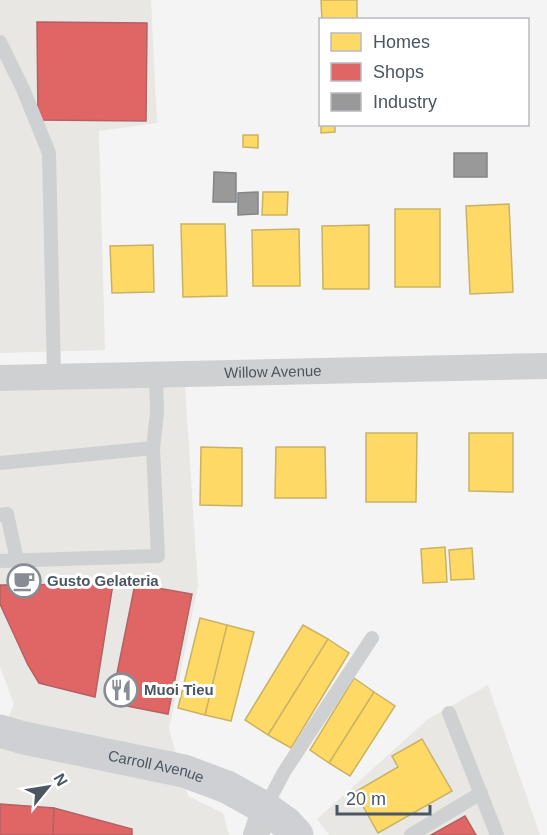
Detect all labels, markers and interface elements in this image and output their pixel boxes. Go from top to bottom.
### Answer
legend [319,18,529,126]
text: Homes [373,32,430,52]
text: Shops [373,62,424,82]
text: Industry [373,92,437,112]
street label: Willow Avenue [224,362,322,381]
cafe icon: Gusto Gelateria [6,563,42,599]
place label: Gusto Gelateria [47,572,159,589]
restaurant icon: Muoi Tieu [103,672,139,708]
place label: Muoi Tieu [144,681,214,698]
street label: Carroll Avenue [107,747,207,786]
north arrow [18,757,78,817]
text: N [50,770,71,789]
scale bar [337,778,430,816]
text: 20 m [346,789,386,809]

